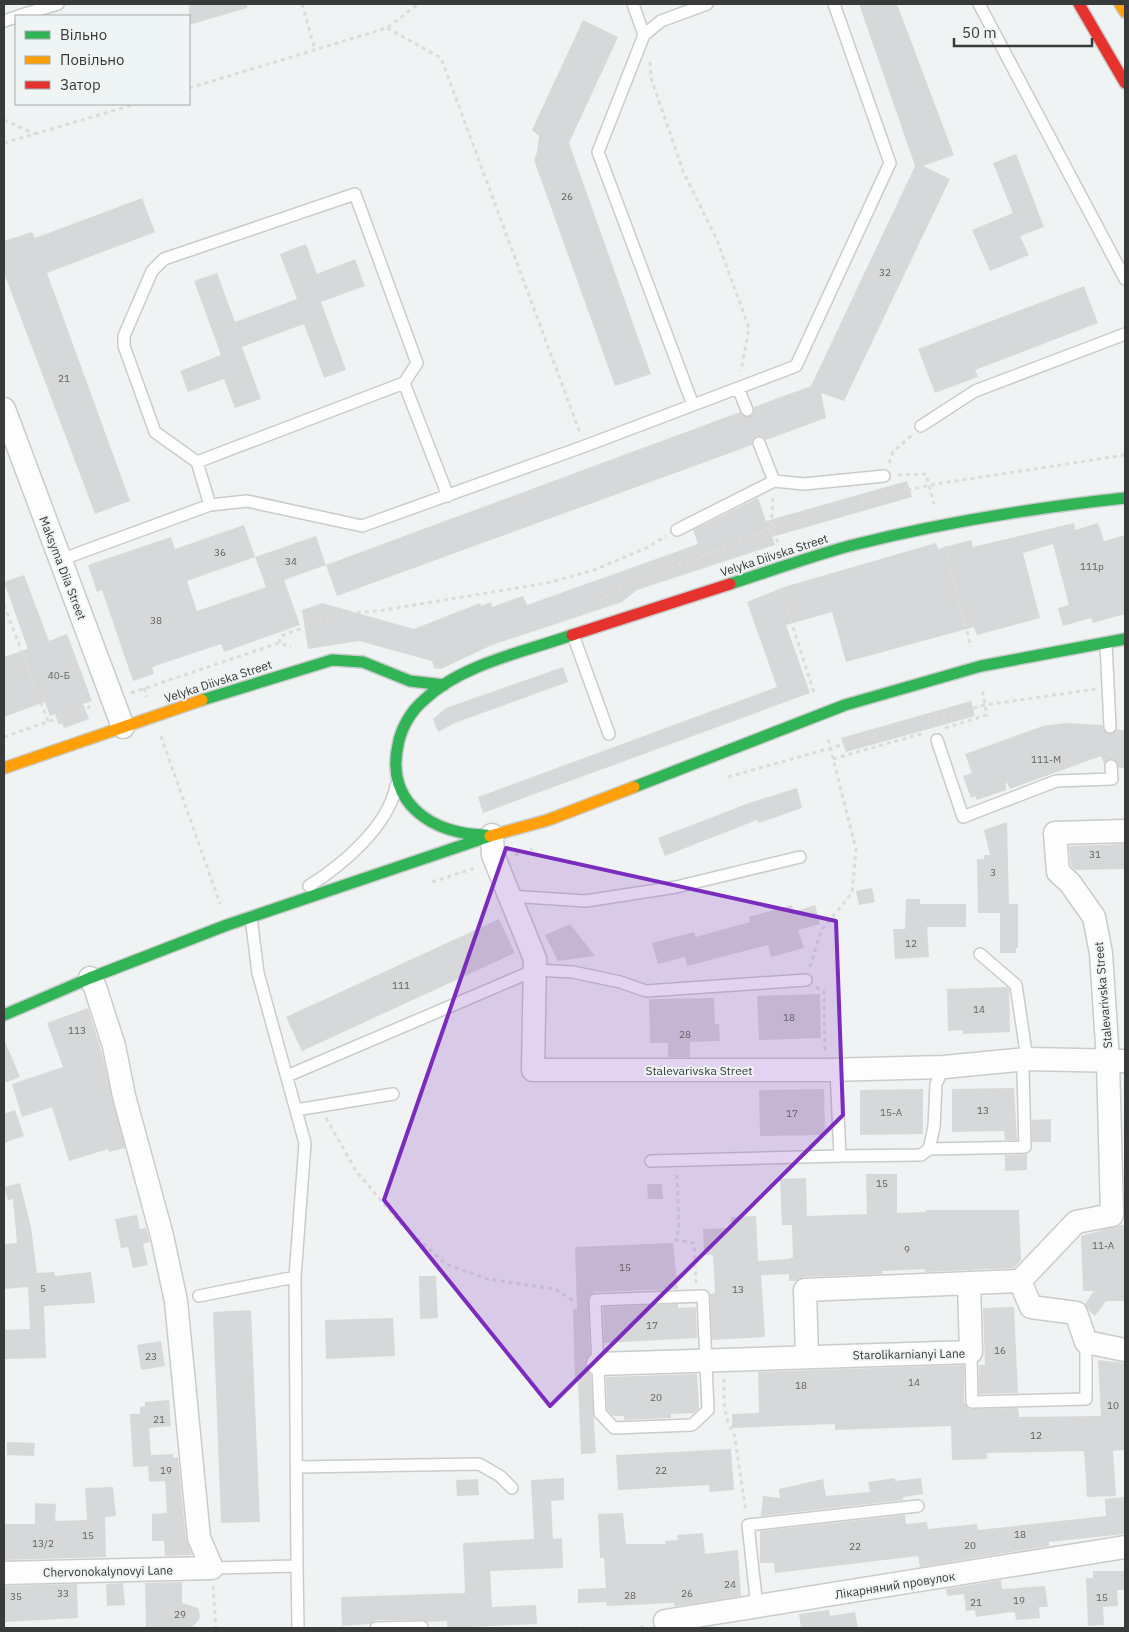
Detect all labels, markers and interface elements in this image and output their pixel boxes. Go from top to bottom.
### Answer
legend [15,15,190,105]
scale bar [954,15,1092,47]
text: 50 m [962,23,997,42]
text: Вільно [60,25,107,44]
text: Повільно [60,50,124,69]
text: Затор [60,75,101,94]
house number: 26 [561,190,573,203]
house number: 32 [879,266,891,279]
house number: 21 [58,372,70,385]
street label: Maksyma Diia Street [36,514,90,622]
street label: Velyka Diivska Street [718,530,830,580]
house number: 36 [214,546,226,559]
house number: 34 [285,555,297,568]
house number: 111р [1080,560,1104,573]
house number: 38 [150,614,162,627]
street label: Velyka Diivska Street [162,656,274,706]
house number: 40-Б [48,669,70,682]
house number: 111-М [1031,753,1061,766]
house number: 31 [1089,848,1101,861]
house number: 3 [990,866,996,879]
house number: 12 [905,937,917,950]
street label: Stalevarivska Street [1091,941,1115,1049]
house number: 111 [392,979,410,992]
house number: 14 [973,1003,985,1016]
house number: 18 [783,1011,795,1024]
house number: 113 [68,1024,86,1037]
house number: 28 [679,1028,691,1041]
street label: Stalevarivska Street [645,1063,753,1078]
house number: 13 [977,1104,989,1117]
house number: 15-А [880,1106,903,1119]
house number: 17 [786,1107,798,1120]
house number: 15 [876,1177,888,1190]
house number: 11-А [1092,1239,1115,1252]
house number: 9 [904,1243,910,1256]
house number: 15 [619,1261,631,1274]
house number: 5 [40,1282,46,1295]
house number: 13 [732,1283,744,1296]
house number: 17 [646,1319,658,1332]
house number: 16 [994,1344,1006,1357]
street label: Starolikarnianyi Lane [853,1346,966,1362]
house number: 23 [145,1350,157,1363]
house number: 14 [908,1376,920,1389]
house number: 18 [795,1379,807,1392]
house number: 20 [650,1391,662,1404]
house number: 10 [1107,1399,1119,1412]
house number: 21 [153,1413,165,1426]
house number: 12 [1030,1429,1042,1442]
house number: 19 [160,1464,172,1477]
house number: 22 [655,1464,667,1477]
house number: 18 [1014,1528,1026,1541]
house number: 15 [82,1529,94,1542]
house number: 13/2 [32,1537,54,1550]
house number: 20 [964,1539,976,1552]
house number: 22 [849,1540,861,1553]
street label: Chervonokalynovyi Lane [43,1562,174,1580]
street label: Лікарняний провулок [834,1568,957,1602]
house number: 24 [724,1578,736,1591]
house number: 33 [57,1587,69,1600]
house number: 26 [681,1587,693,1600]
house number: 28 [624,1589,636,1602]
house number: 35 [10,1590,22,1603]
house number: 15 [1096,1591,1108,1604]
house number: 19 [1013,1594,1025,1607]
house number: 21 [970,1596,982,1609]
house number: 29 [174,1608,186,1621]

